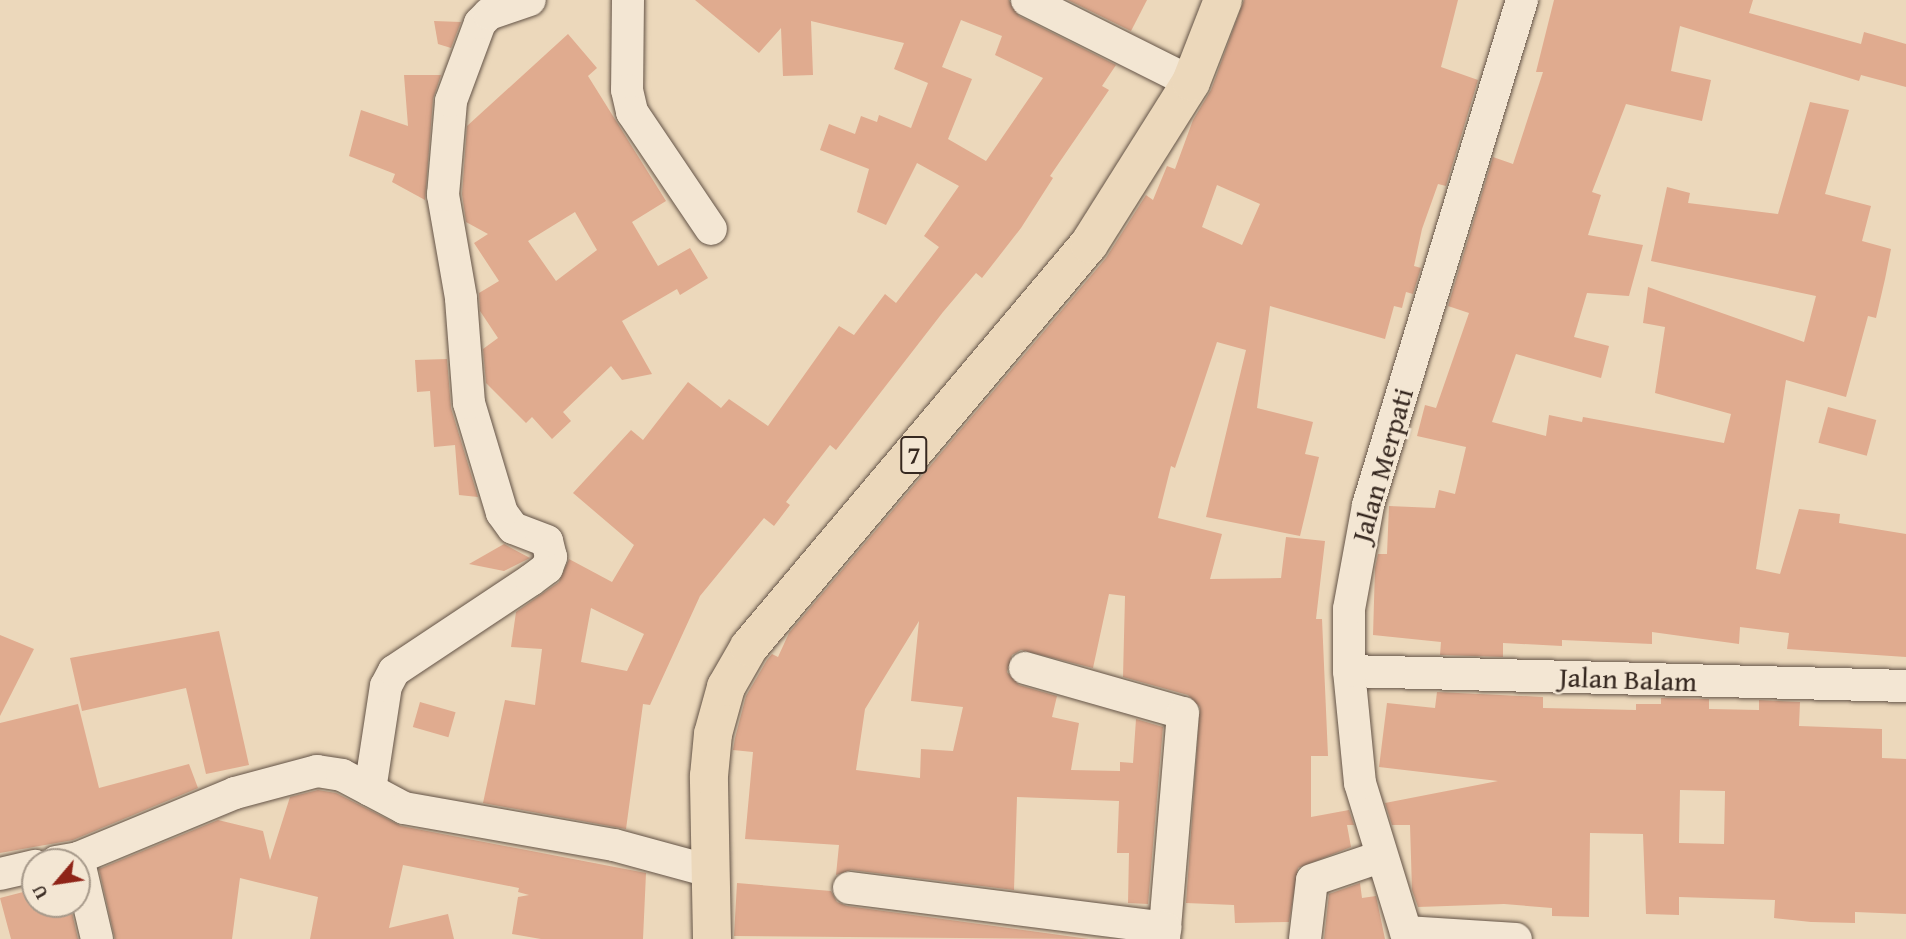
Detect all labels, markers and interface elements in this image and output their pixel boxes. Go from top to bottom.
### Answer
street label: Jalan Merpati [1344,384,1420,546]
road number: 7 [900,432,928,477]
street label: Jalan Balam [1558,660,1698,698]
north arrow [21,848,91,918]
text: U [24,880,55,905]

